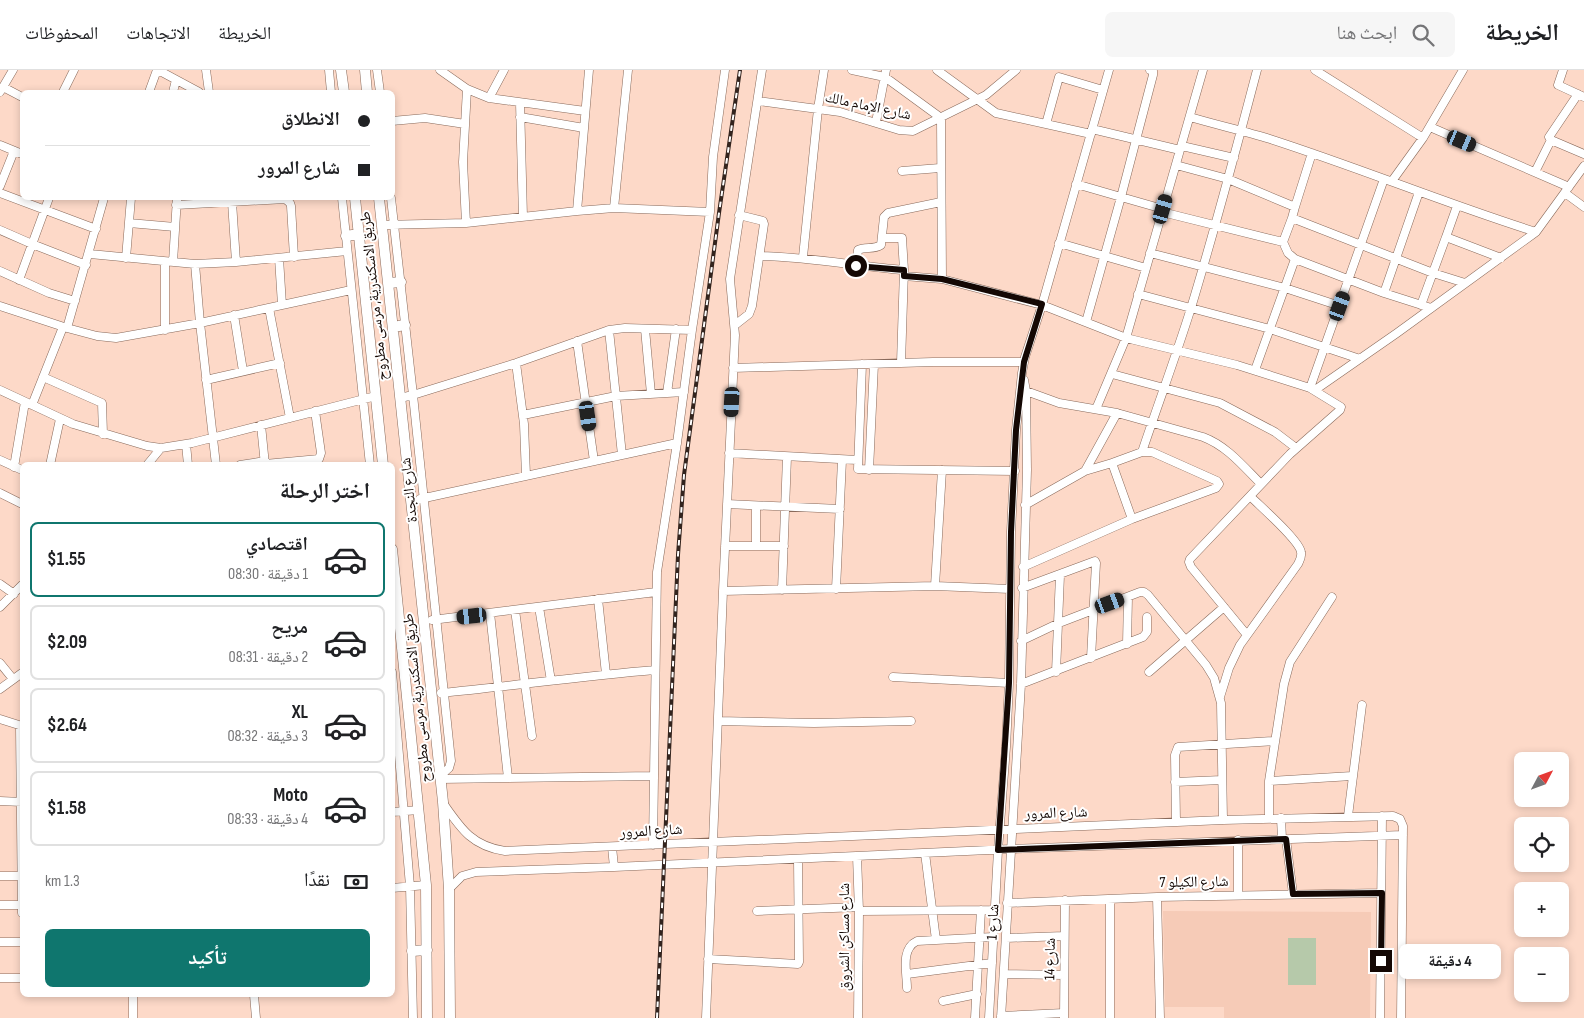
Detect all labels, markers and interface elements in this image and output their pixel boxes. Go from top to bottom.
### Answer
search box [1105,12,1455,57]
text: الخريطة [1485,18,1559,47]
icon: search [1409,21,1437,49]
text: ابحث هنا [1336,22,1397,45]
text: المحفوظات [25,23,98,44]
text: الاتجاهات [126,23,190,44]
text: الخريطة [218,23,271,44]
street label: شارع الإمام مالك [823,88,913,124]
text: الانطلاق [281,108,340,131]
car [1445,128,1478,154]
text: شارع المرور [258,157,340,180]
car [1151,193,1174,225]
street label: طريق الاسكندرية, مرسى مطروح [356,210,392,382]
route start [845,255,867,277]
car [1327,289,1352,323]
car [723,387,740,417]
car [578,400,597,432]
street label: شارع النجدة [396,456,422,523]
text: اختر الرحلة [280,478,370,505]
text: اقتصادي [246,533,308,556]
icon: car [323,537,368,582]
text: $1.55 [47,548,86,571]
text: 1 دقيقة · 08:30 [228,565,308,584]
car [1093,591,1126,615]
car [456,607,487,625]
street label: طريق الاسكندرية, مرسى مطروح [399,612,435,784]
text: مريح [271,616,308,639]
icon: car [323,620,368,665]
text: $2.09 [47,631,87,654]
text: 2 دقيقة · 08:31 [229,648,308,667]
text: XL [292,701,308,724]
icon: car [323,703,368,748]
text: $2.64 [47,714,87,737]
text: 3 دقيقة · 08:32 [227,727,308,746]
north arrow [1514,752,1569,808]
map controls [1514,752,1569,1002]
text: Moto [273,784,308,807]
icon: car [323,786,368,831]
text: $1.58 [47,797,86,820]
street label: شارع المرور [1023,802,1088,824]
text: 4 دقيقة · 08:33 [227,810,308,829]
button: locate [1514,817,1569,872]
street label: شارع المرور [618,820,683,842]
icon: cash [342,868,370,896]
text: نقدًا [304,869,330,892]
text: 1.3 km [45,872,80,891]
street label: شارع الكيلو 7 [1159,872,1229,892]
button: + [1514,882,1569,937]
street label: شارع مساكن الشروق [835,883,854,991]
street label: شارع 1 [983,903,1003,941]
button: تأكيد [45,929,370,987]
street label: شارع 14 [1040,937,1060,980]
callout: 4 دقيقة [1398,944,1501,978]
button: − [1514,947,1569,1002]
route end [1370,950,1392,972]
text: 4 دقيقة [1428,952,1472,971]

